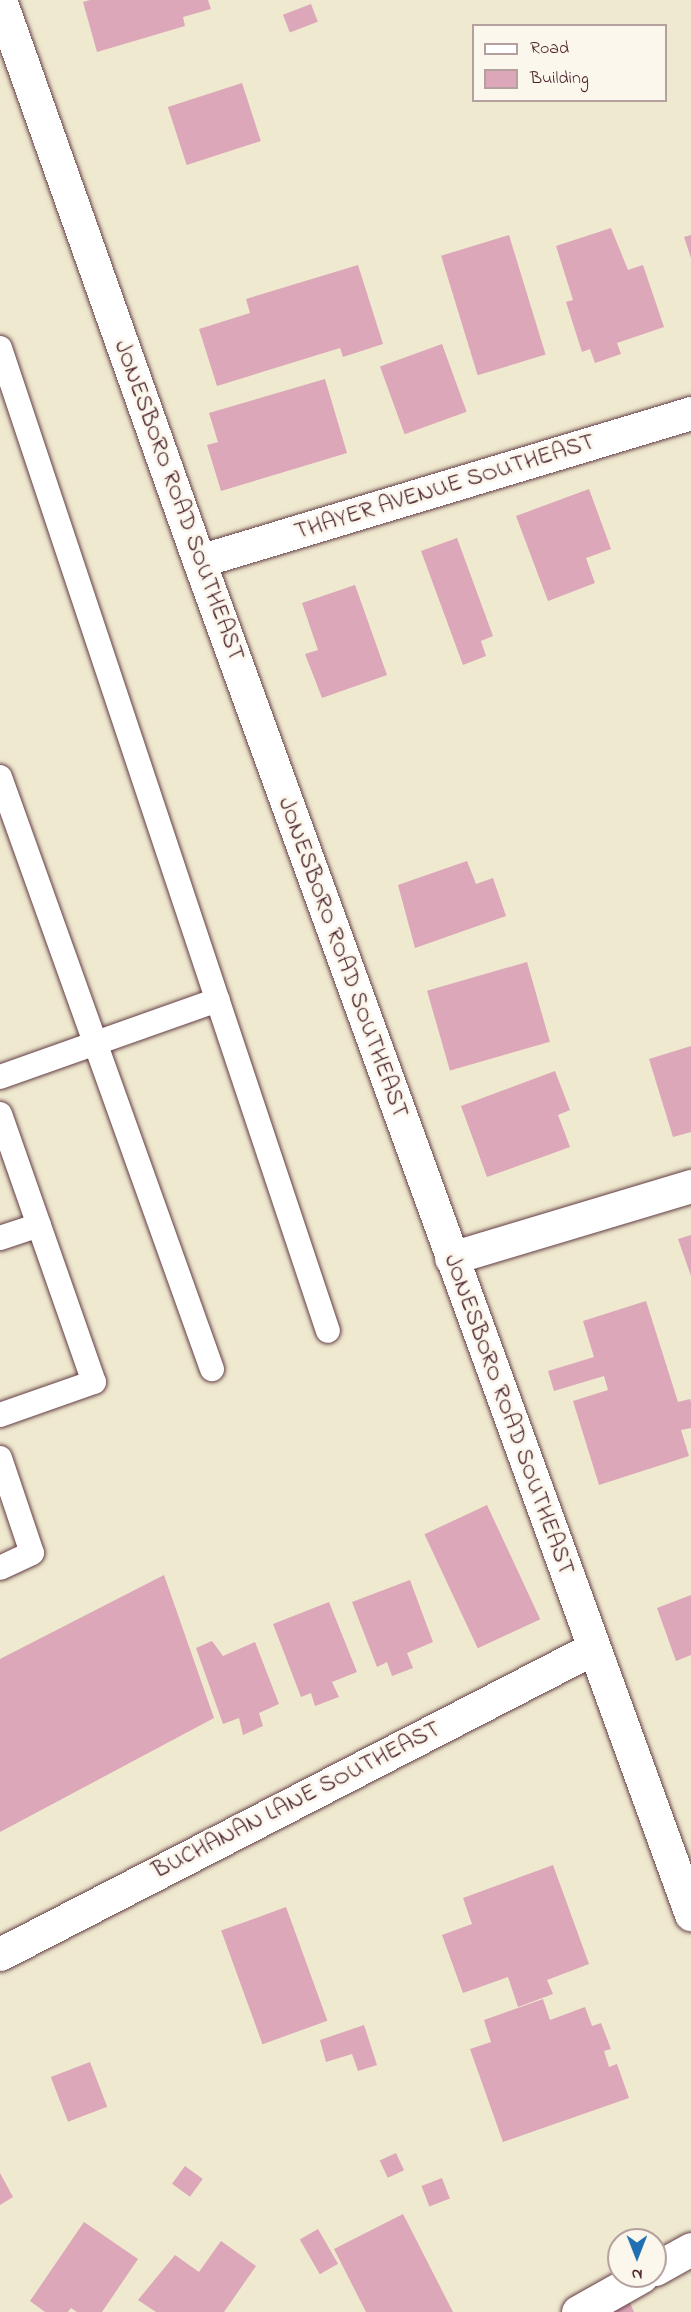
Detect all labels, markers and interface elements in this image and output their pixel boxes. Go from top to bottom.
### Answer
legend [472,24,667,102]
text: Road [530,36,569,62]
text: Building [530,66,589,92]
street label: JONESBORO ROAD SOUTHEAST [106,337,250,665]
street label: THAYER AVENUE SOUTHEAST [291,429,599,547]
street label: JONESBORO ROAD SOUTHEAST [270,794,414,1122]
street label: JONESBORO ROAD SOUTHEAST [436,1251,580,1579]
street label: BUCHANAN LANE SOUTHEAST [148,1716,446,1886]
north arrow [607,2228,667,2288]
text: N [632,2262,642,2286]

